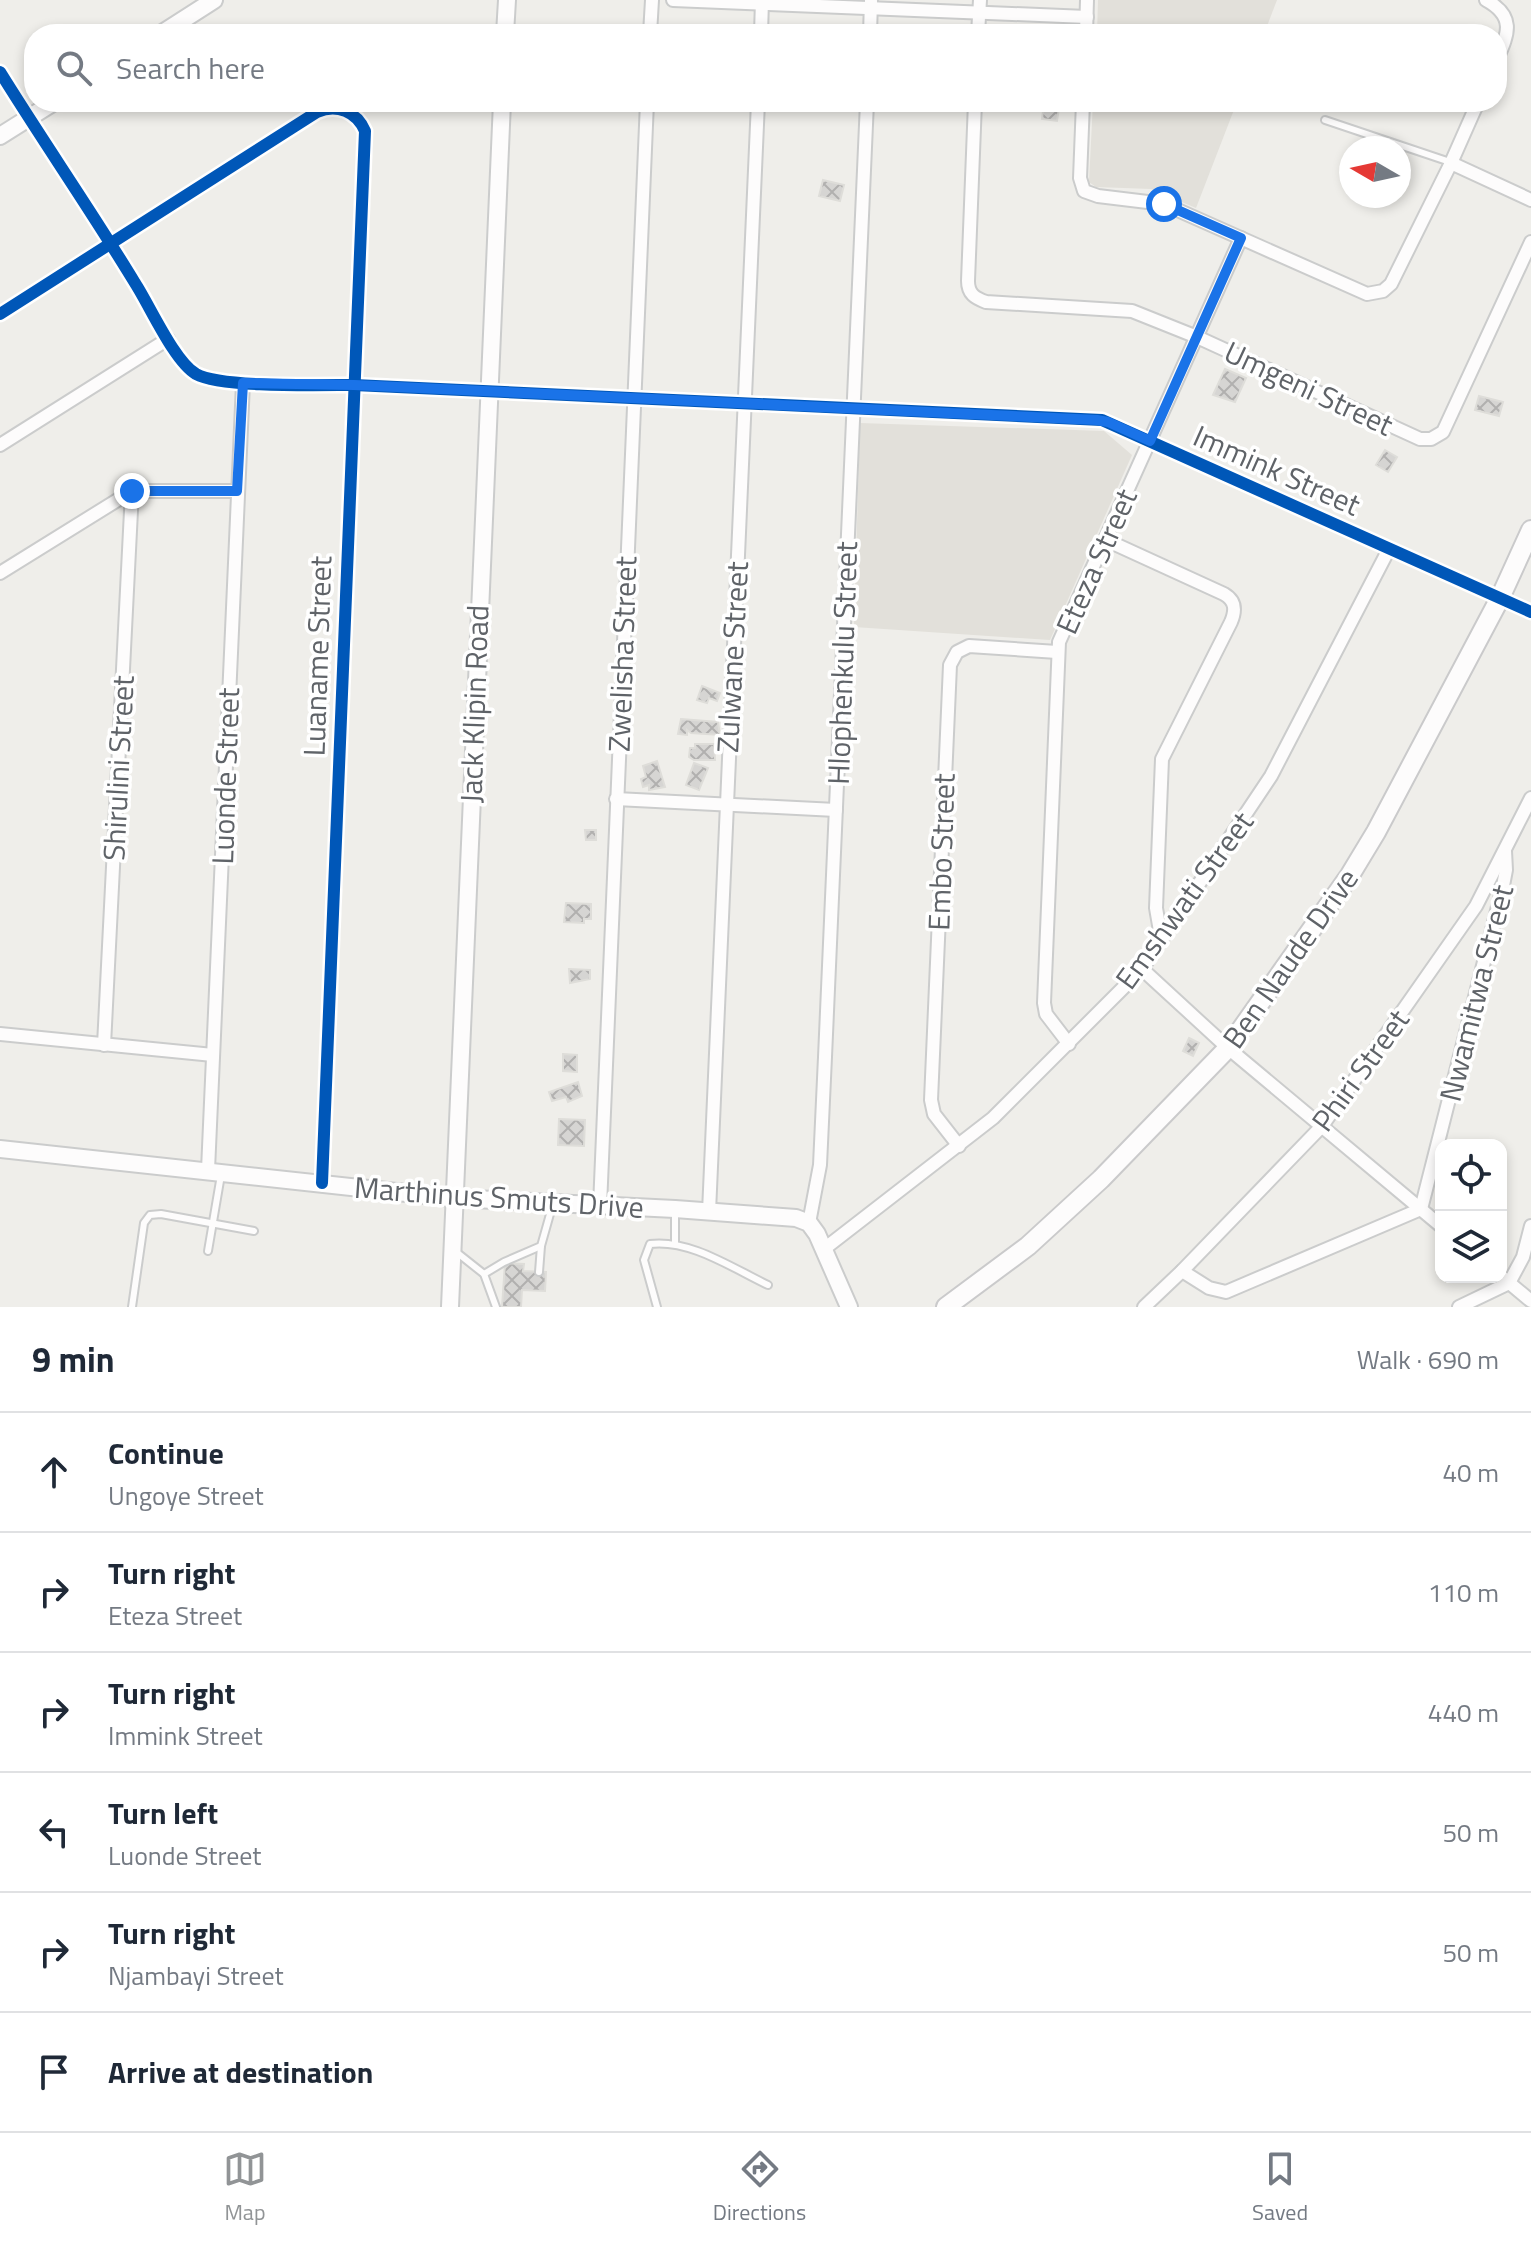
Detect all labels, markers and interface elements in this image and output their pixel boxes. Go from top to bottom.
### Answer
search box [24,24,1507,112]
text: Search here [116,45,265,91]
icon: search [52,46,96,90]
north arrow [1339,136,1411,208]
route start [1146,186,1182,222]
street label: Umgeni Street [1217,329,1401,447]
street label: Immink Street [1186,413,1368,528]
route end [114,473,150,509]
street label: Eteza Street [1044,481,1149,641]
street label: Hlophenkulu Street [815,540,869,785]
street label: Luaname Street [291,555,344,757]
street label: Zwelisha Street [596,555,648,753]
street label: Zulwane Street [704,560,760,754]
street label: Jack Klipin Road [448,604,500,804]
street label: Shirulini Street [90,674,146,862]
street label: Luonde Street [199,686,251,865]
street label: Embo Street [915,772,967,931]
street label: Emshwati Street [1104,801,1265,999]
street label: Ben Naude Drive [1211,858,1369,1058]
street label: Nwamitwa Street [1427,879,1525,1106]
street label: Phiri Street [1300,999,1420,1141]
map controls [1435,1139,1507,1283]
button: locate [1435,1139,1507,1211]
street label: Marthinus Smuts Drive [353,1164,645,1230]
button: layers [1435,1211,1507,1283]
text: 9 min [32,1333,115,1385]
text: Walk · 690 m [1357,1340,1499,1379]
text: Continue [108,1430,224,1476]
icon: ahead [32,1450,76,1494]
text: 40 m [1442,1453,1499,1492]
text: Ungoye Street [108,1476,264,1515]
text: Turn right [108,1550,236,1596]
icon: right [32,1570,76,1614]
text: 110 m [1428,1573,1499,1612]
text: Eteza Street [108,1596,242,1635]
text: Turn right [108,1670,236,1716]
icon: right [32,1690,76,1734]
text: 440 m [1428,1693,1499,1732]
text: Immink Street [108,1716,263,1755]
text: Turn left [108,1790,218,1836]
icon: left [32,1810,76,1854]
text: 50 m [1442,1813,1499,1852]
text: Luonde Street [108,1836,261,1875]
text: Turn right [108,1910,236,1956]
icon: right [32,1930,76,1974]
text: 50 m [1442,1933,1499,1972]
text: Njambayi Street [108,1956,284,1995]
text: Arrive at destination [108,2049,373,2095]
icon: arrive [32,2050,76,2094]
tab: Map [223,2147,267,2229]
tab: Directions [713,2147,806,2229]
tab: Saved [1252,2147,1308,2229]

